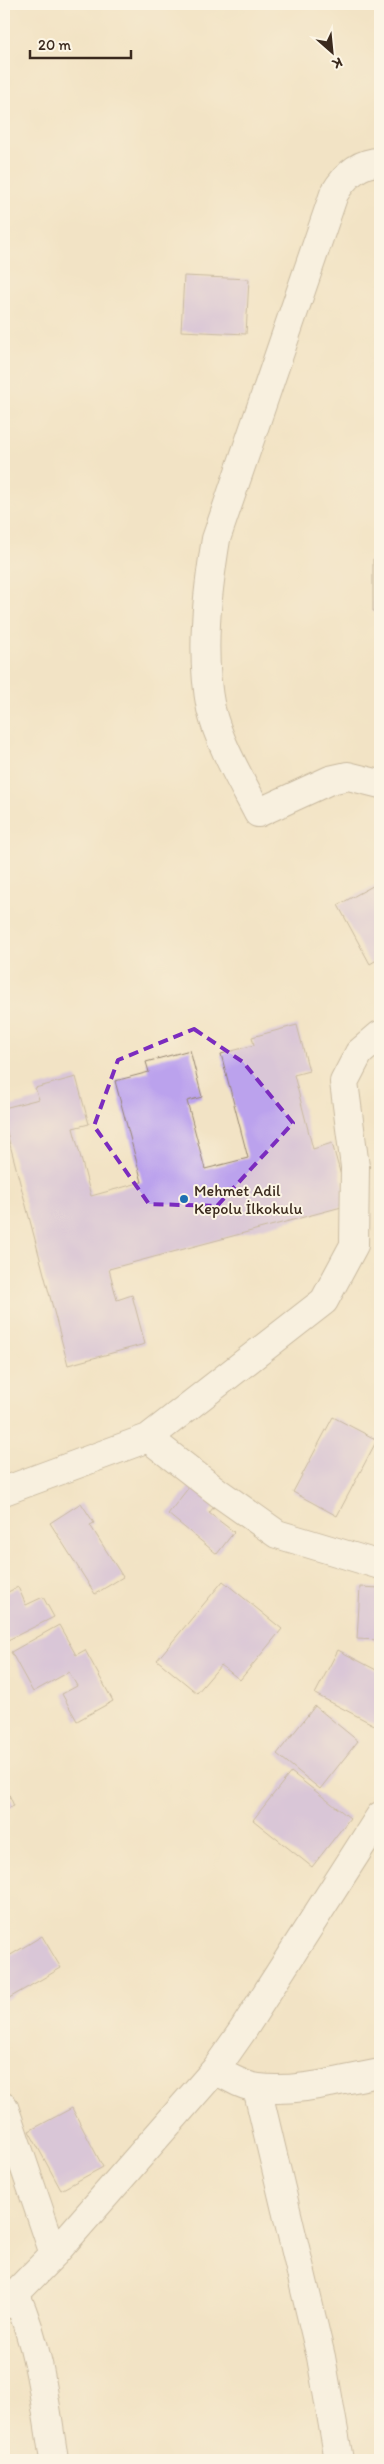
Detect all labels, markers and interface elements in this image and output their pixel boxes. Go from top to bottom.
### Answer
scale bar [30,28,131,60]
north arrow [306,28,356,78]
text: 20 m [38,36,72,54]
text: K [329,54,346,73]
place label: Mehmet Adil Kepolu İlkokulu [194,1181,303,1218]
marker: Mehmet Adil Kepolu İlkokulu [178,1193,190,1205]

